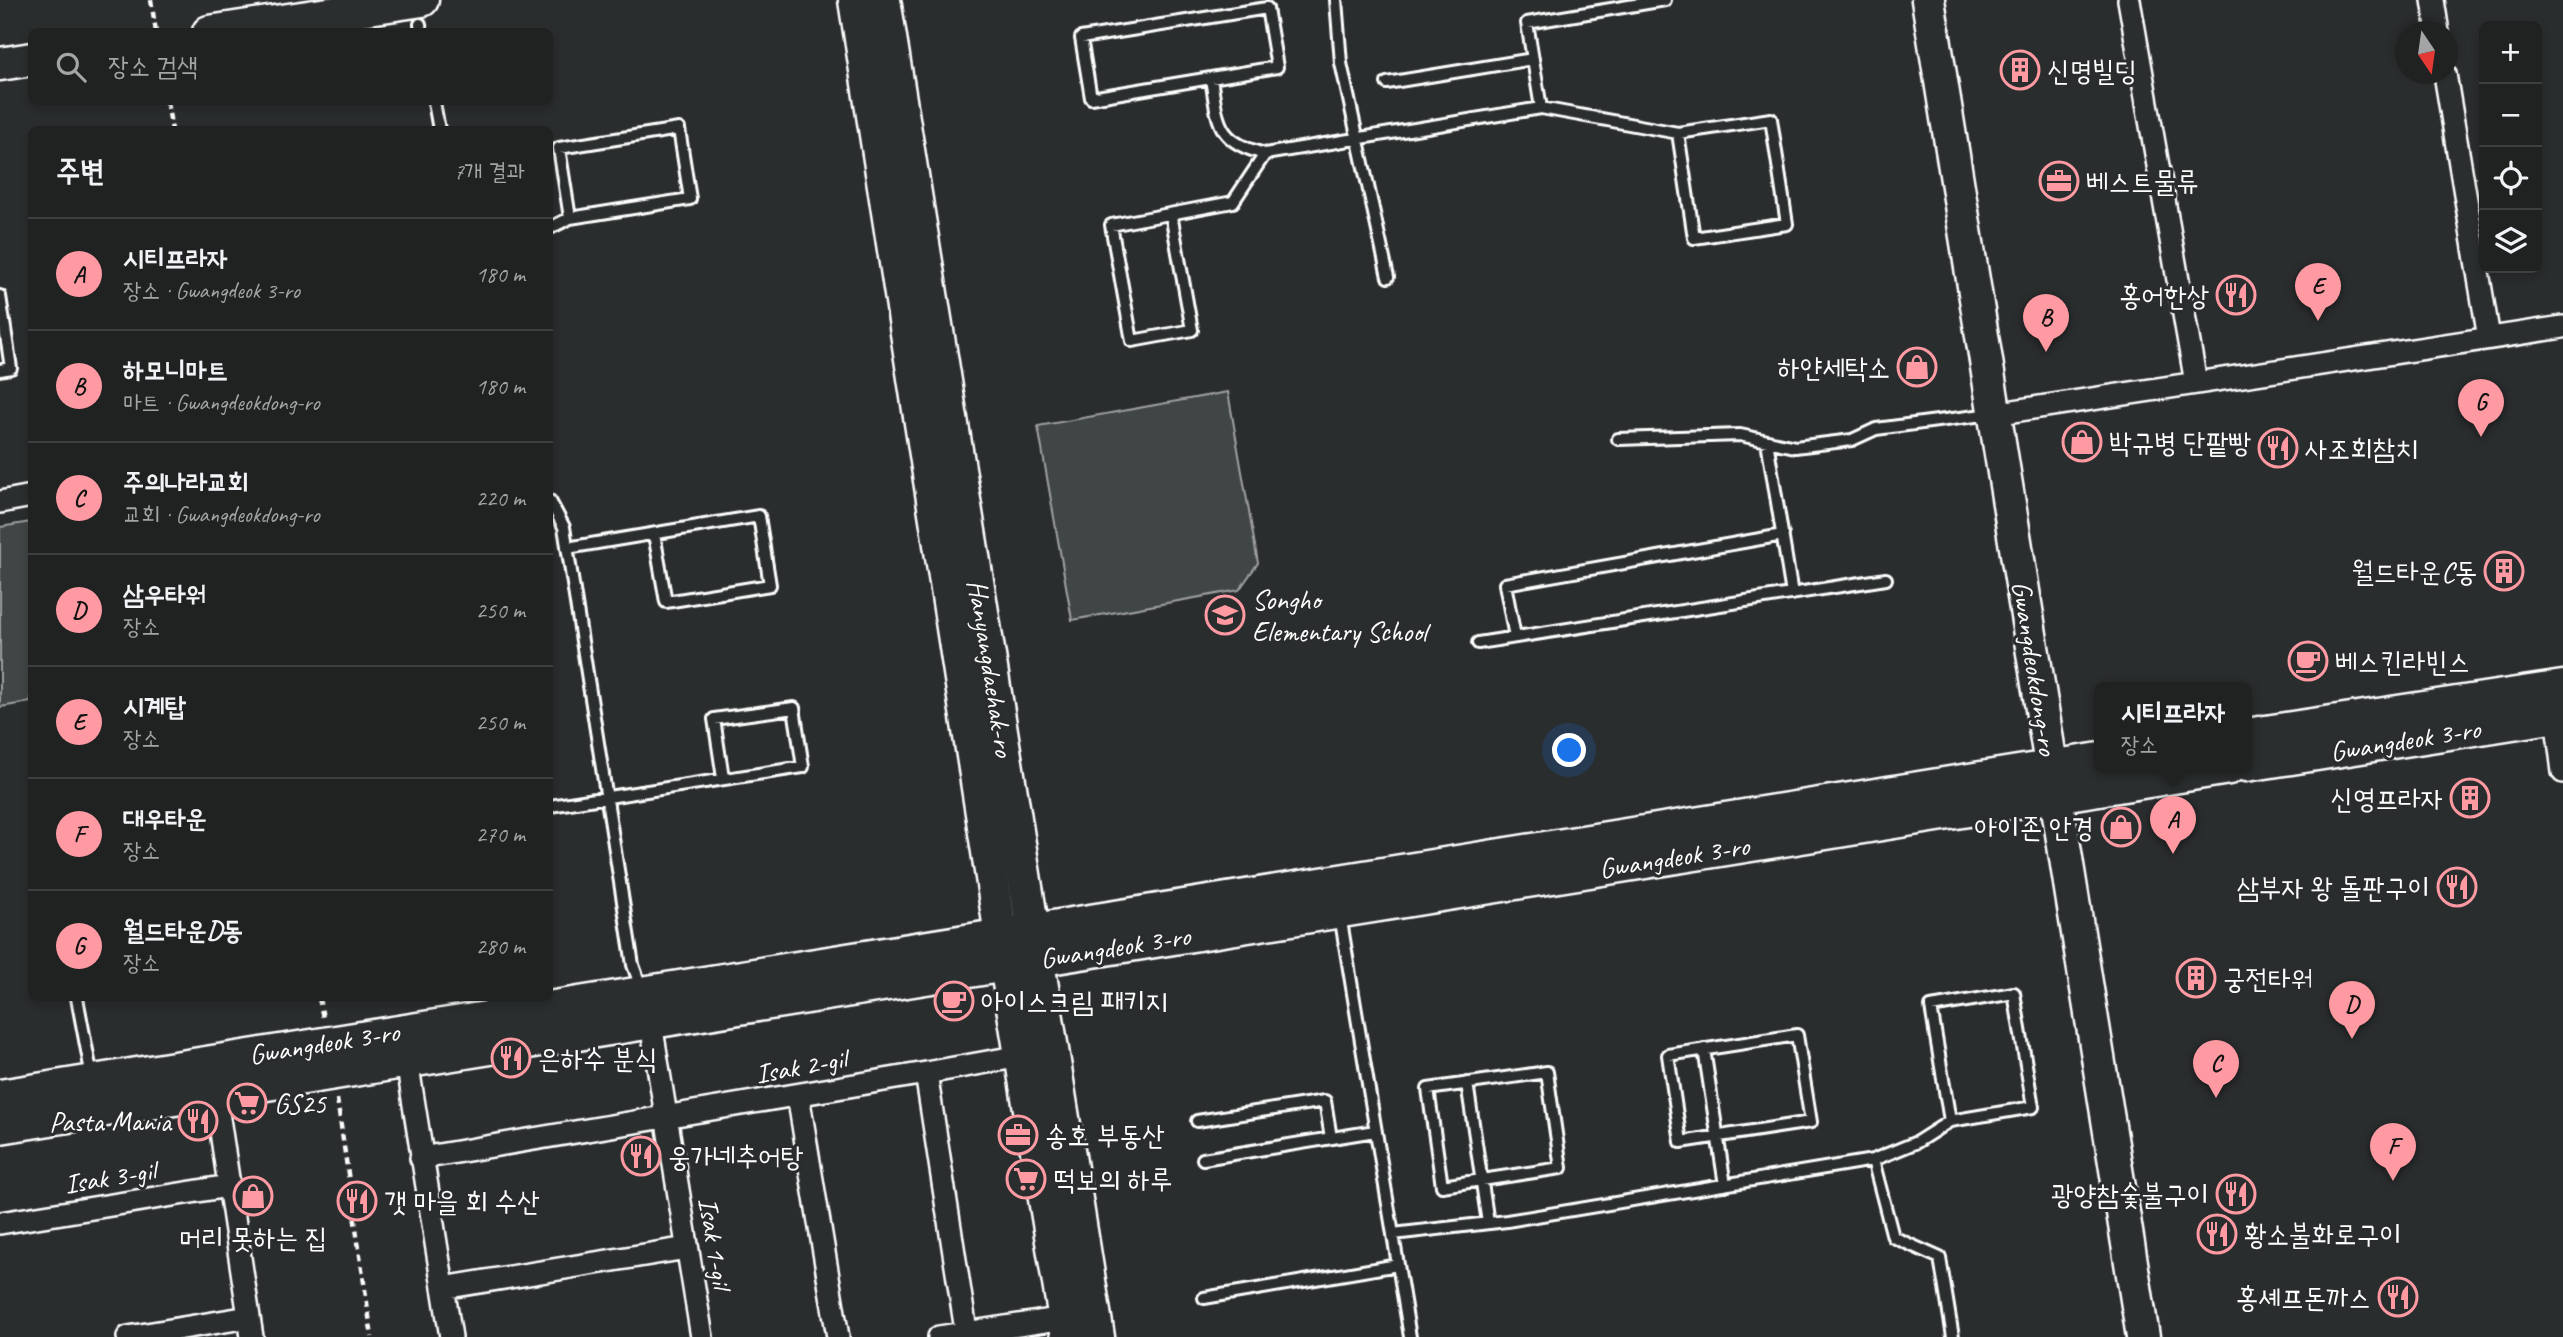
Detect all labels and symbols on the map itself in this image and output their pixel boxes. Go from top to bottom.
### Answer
north arrow [2395,21,2458,84]
building icon: 신명빌딩 [1999,49,2041,91]
place label: 신명빌딩 [2047,53,2137,88]
office icon: 베스트물류 [2038,160,2080,202]
place label: 베스트물류 [2086,164,2199,199]
pin: E [2295,263,2341,321]
restaurant icon: 홍어한상 [2215,274,2257,316]
place label: 홍어한상 [2119,278,2209,313]
pin: B [2023,294,2069,352]
shop icon: 하얀세탁소 [1896,346,1938,388]
place label: 하얀세탁소 [1777,350,1890,385]
pin: G [2458,379,2504,437]
shop icon: 박규병 단팥빵 [2061,421,2103,463]
place label: 박규병 단팥빵 [2109,425,2251,460]
restaurant icon: 사조회참치 [2257,427,2299,469]
place label: 사조회참치 [2305,431,2418,466]
building icon: 월드타운C동 [2483,550,2525,592]
place label: 월드타운C동 [2351,554,2477,589]
street label: Hanyangdaehak-ro [960,577,1023,761]
street label: Gwangdeokdong-ro [2004,579,2066,760]
place label: Songho Elementary School [1252,582,1432,649]
school or university icon: Songho Elementary School [1204,594,1246,636]
cafe icon: 베스킨라빈스 [2287,640,2329,682]
place label: 베스킨라빈스 [2335,644,2470,679]
street label: Gwangdeok 3-ro [2327,711,2485,769]
your location [1552,733,1586,767]
building icon: 신영프라자 [2449,777,2491,819]
place label: 신영프라자 [2330,781,2443,816]
pin: A [2150,796,2196,854]
shop icon: 아이존 안경 [2100,806,2142,848]
place label: 아이존 안경 [1975,810,2094,845]
street label: Gwangdeok 3-ro [1596,828,1754,886]
restaurant icon: 삼부자 왕 돌판구이 [2436,866,2478,908]
place label: 삼부자 왕 돌판구이 [2236,870,2430,905]
street label: Gwangdeok 3-ro [1037,918,1195,976]
building icon: 궁전타워 [2175,957,2217,999]
place label: 궁전타워 [2223,961,2313,996]
cafe icon: 아이스크림 패키지 [933,980,975,1022]
pin: D [2329,981,2375,1039]
place label: 아이스크림 패키지 [981,984,1168,1019]
street label: Gwangdeok 3-ro [246,1014,404,1072]
restaurant icon: 은하수 분식 [490,1037,532,1079]
street label: Isak 2-gil [753,1040,854,1091]
pin: C [2193,1040,2239,1098]
place label: 은하수 분식 [538,1041,657,1076]
supermarket icon: GS25 [226,1082,268,1124]
place label: GS25 [274,1086,327,1121]
restaurant icon: Pasta Mania [177,1100,219,1142]
place label: Pasta Mania [49,1104,173,1139]
office icon: 송호 부동산 [997,1114,1039,1156]
place label: 송호 부동산 [1045,1118,1165,1153]
pin: F [2370,1123,2416,1181]
restaurant icon: 웅가네추어탕 [620,1135,662,1177]
place label: 웅가네추어탕 [668,1139,804,1174]
street label: Isak 3-gil [62,1152,163,1201]
supermarket icon: 떡보의 하루 [1005,1158,1047,1200]
place label: 떡보의 하루 [1053,1162,1172,1197]
restaurant icon: 광양참숯불구이 [2215,1173,2257,1215]
shop icon: 머리 못하는 집 [232,1175,274,1217]
place label: 광양참숯불구이 [2051,1177,2209,1212]
restaurant icon: 갯 마을 회 수산 [336,1180,378,1222]
place label: 갯 마을 회 수산 [384,1184,540,1219]
street label: Isak 1-gil [691,1195,740,1296]
restaurant icon: 황소불화로구이 [2196,1213,2238,1255]
place label: 황소불화로구이 [2244,1217,2402,1252]
place label: 머리 못하는 집 [179,1220,327,1255]
restaurant icon: 홍셰프돈까스 [2377,1276,2419,1318]
place label: 홍셰프돈까스 [2236,1280,2371,1315]

